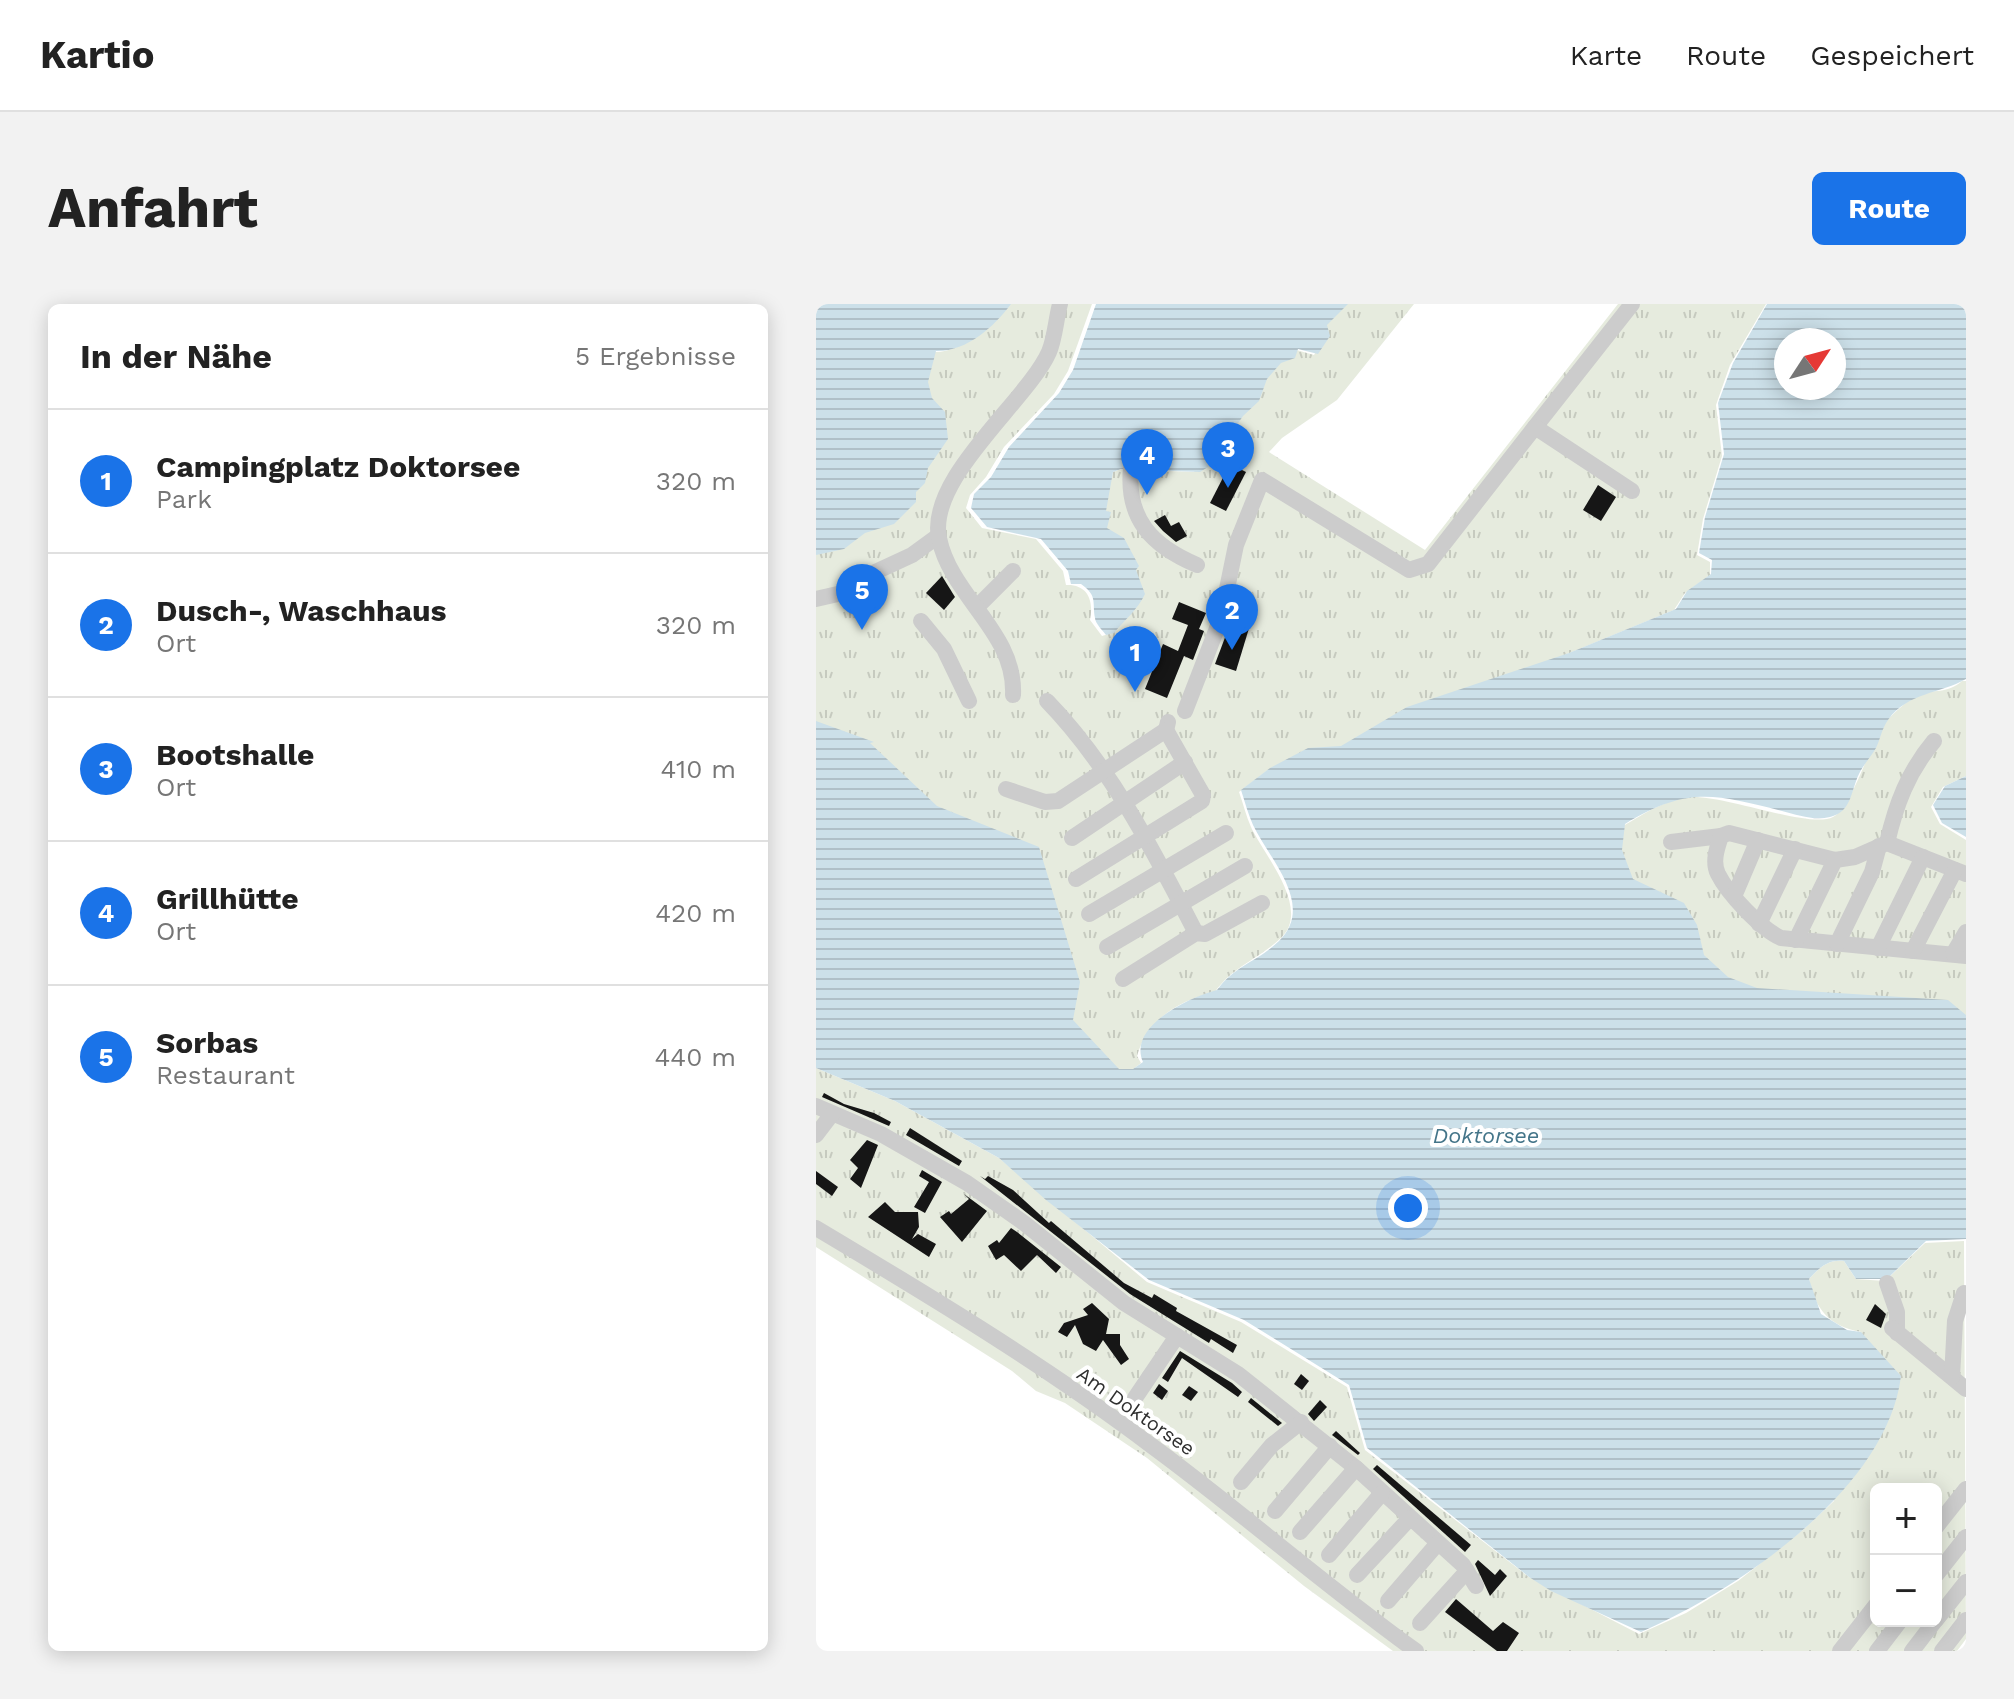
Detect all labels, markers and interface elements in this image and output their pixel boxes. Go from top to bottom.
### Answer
text: Kartio [40,33,154,77]
text: Karte [1570,39,1642,72]
text: Route [1686,39,1766,72]
text: Gespeichert [1810,39,1974,72]
button: Route [1812,172,1966,245]
text: Anfahrt [48,175,258,241]
north arrow [1774,328,1846,400]
text: In der Nähe [80,336,272,376]
text: 5 Ergebnisse [575,341,736,371]
pin: 3 [1202,422,1254,488]
pin: 4 [1121,429,1173,495]
text: Campingplatz Doktorsee [156,449,520,484]
text: 1 [100,466,112,496]
text: 320 m [656,466,736,496]
text: Park [156,484,212,514]
pin: 5 [836,564,888,630]
pin: 2 [1206,584,1258,650]
text: Dusch-, Waschhaus [156,593,447,628]
text: 2 [98,610,114,640]
text: 320 m [656,610,736,640]
pin: 1 [1109,626,1161,692]
text: Ort [156,628,196,658]
text: Bootshalle [156,737,314,772]
text: 3 [98,754,114,784]
text: 410 m [661,754,736,784]
text: Ort [156,772,196,802]
text: Grillhütte [156,881,299,916]
text: 4 [98,898,114,928]
text: 420 m [655,898,736,928]
text: Ort [156,916,196,946]
text: Sorbas [156,1025,258,1060]
text: 5 [98,1042,114,1072]
text: 440 m [654,1042,736,1072]
text: Restaurant [156,1060,295,1090]
water label: Doktorsee [1433,1123,1539,1148]
your location [1388,1188,1428,1228]
street label: Am Doktorsee [1072,1361,1200,1461]
map controls [1870,1483,1942,1627]
button: + [1870,1483,1942,1555]
button: − [1870,1555,1942,1627]

